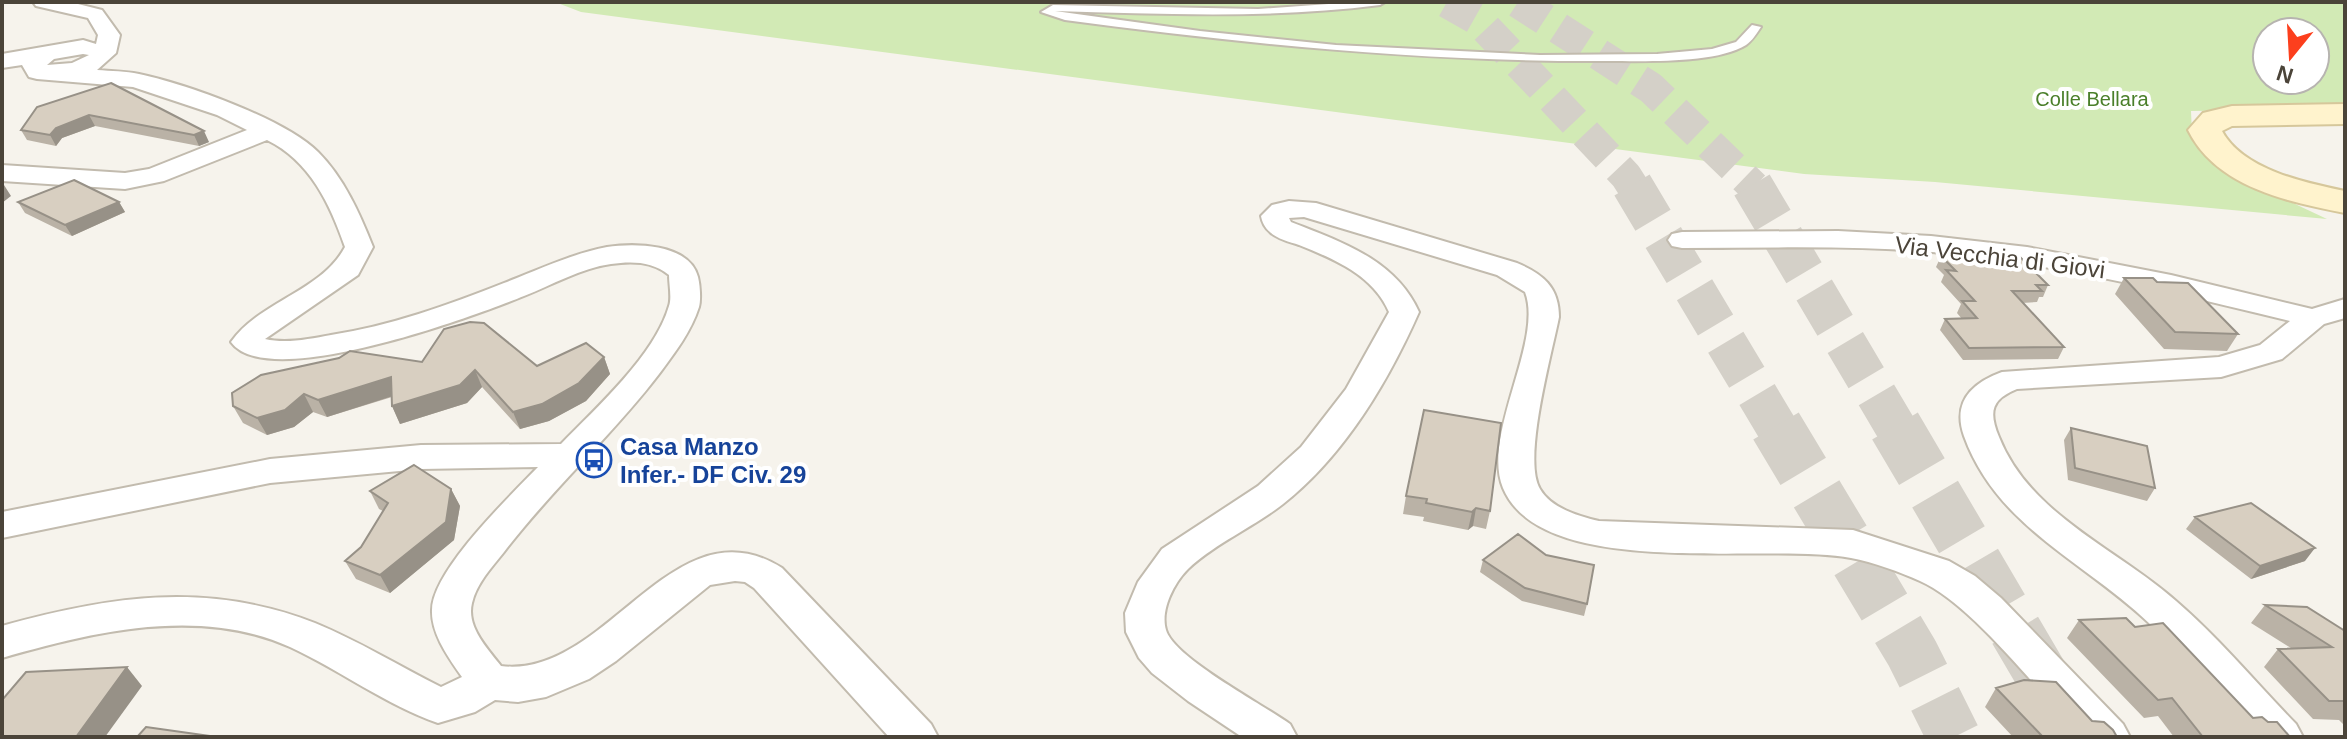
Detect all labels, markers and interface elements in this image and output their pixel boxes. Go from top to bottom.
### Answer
north arrow [2251,16,2331,96]
text: N [2274,60,2296,89]
park label: Colle Bellara [2035,88,2150,110]
street label: Via Vecchia di Giovi [1893,231,2107,283]
place label: Casa Manzo Infer.- DF Civ. 29 [620,433,806,488]
bus stop icon: Casa Manzo Infer.- DF Civ. 29 [575,441,613,479]

